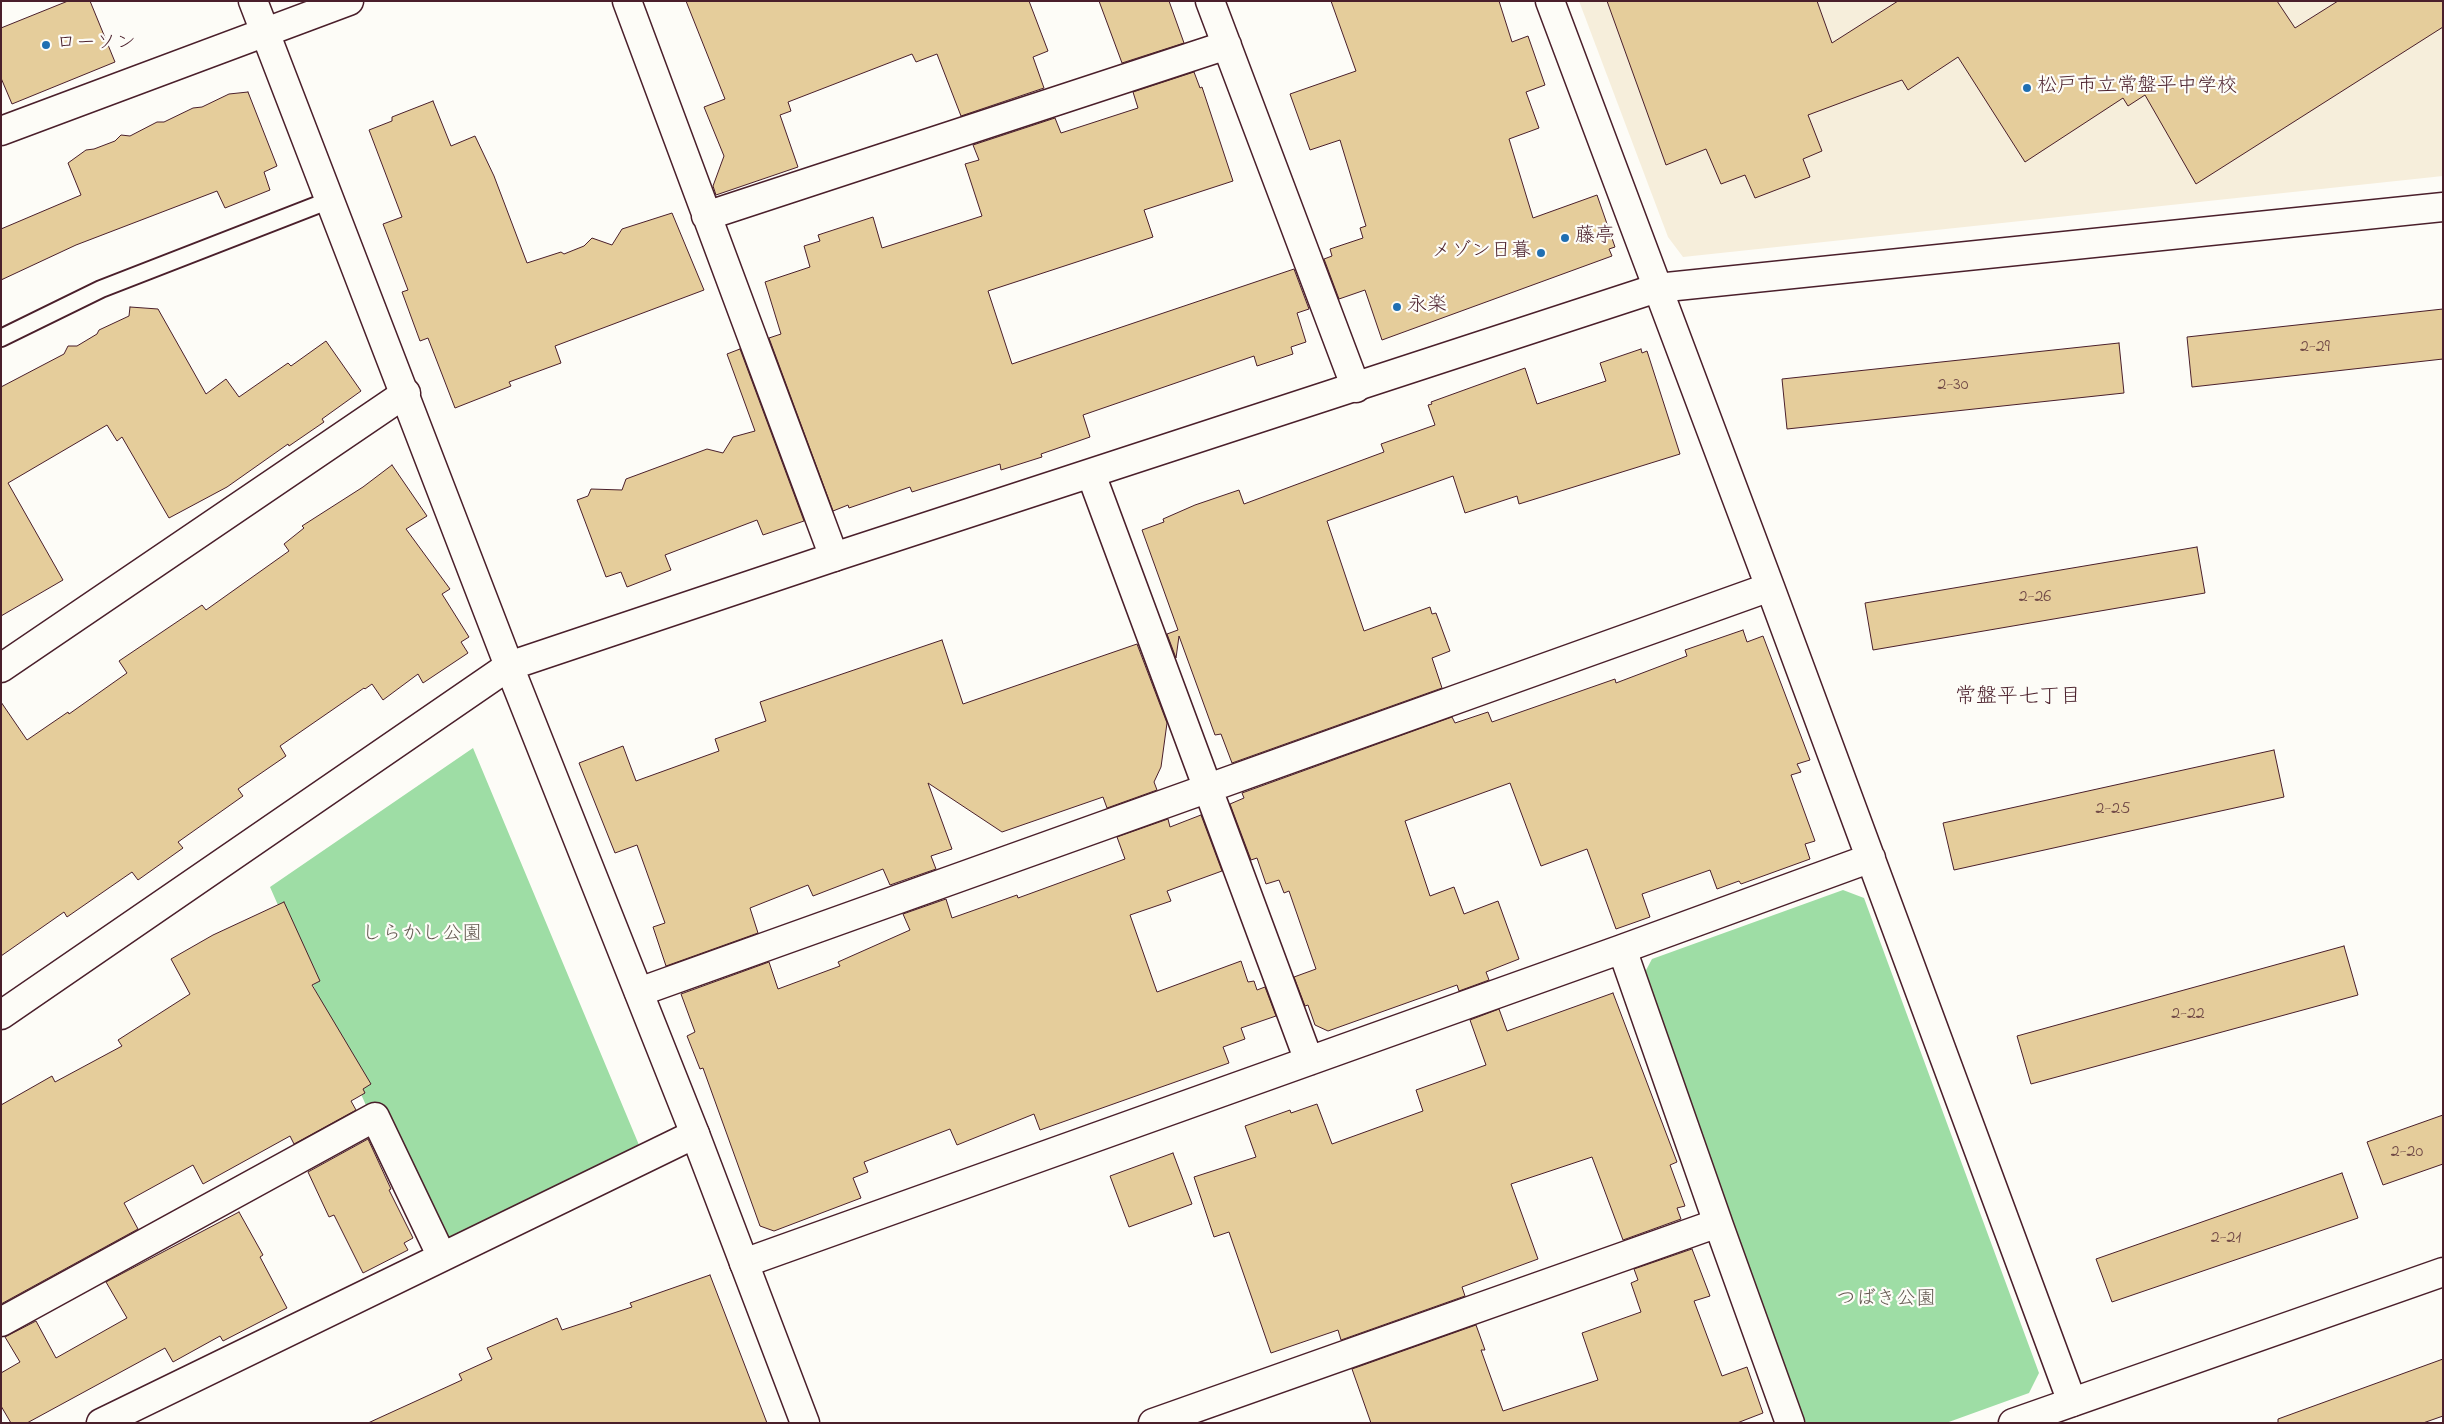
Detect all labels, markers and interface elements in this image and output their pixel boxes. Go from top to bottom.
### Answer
place label: ローソン [56,33,136,57]
marker: ローソン [40,39,52,51]
place label: 松戸市立常盤平中学校 [2037,76,2237,100]
marker: 松戸市立常盤平中学校 [2021,82,2033,94]
place label: 藤亭 [1575,226,1615,250]
marker: 藤亭 [1559,232,1571,244]
place label: メゾン日暮 [1431,241,1531,265]
marker: メゾン日暮 [1535,247,1547,259]
place label: 永楽 [1407,295,1447,319]
marker: 永楽 [1391,301,1403,313]
house number: 2-29 [2300,337,2330,359]
house number: 2-30 [1938,375,1968,397]
house number: 2-26 [2019,587,2051,609]
district label: 常盤平七丁目 [1955,686,2081,712]
house number: 2-25 [2096,799,2130,821]
park label: しらかし公園 [362,924,482,948]
house number: 2-22 [2171,1004,2205,1026]
house number: 2-20 [2391,1142,2423,1164]
house number: 2-21 [2211,1228,2241,1250]
park label: つばき公園 [1836,1289,1936,1313]

